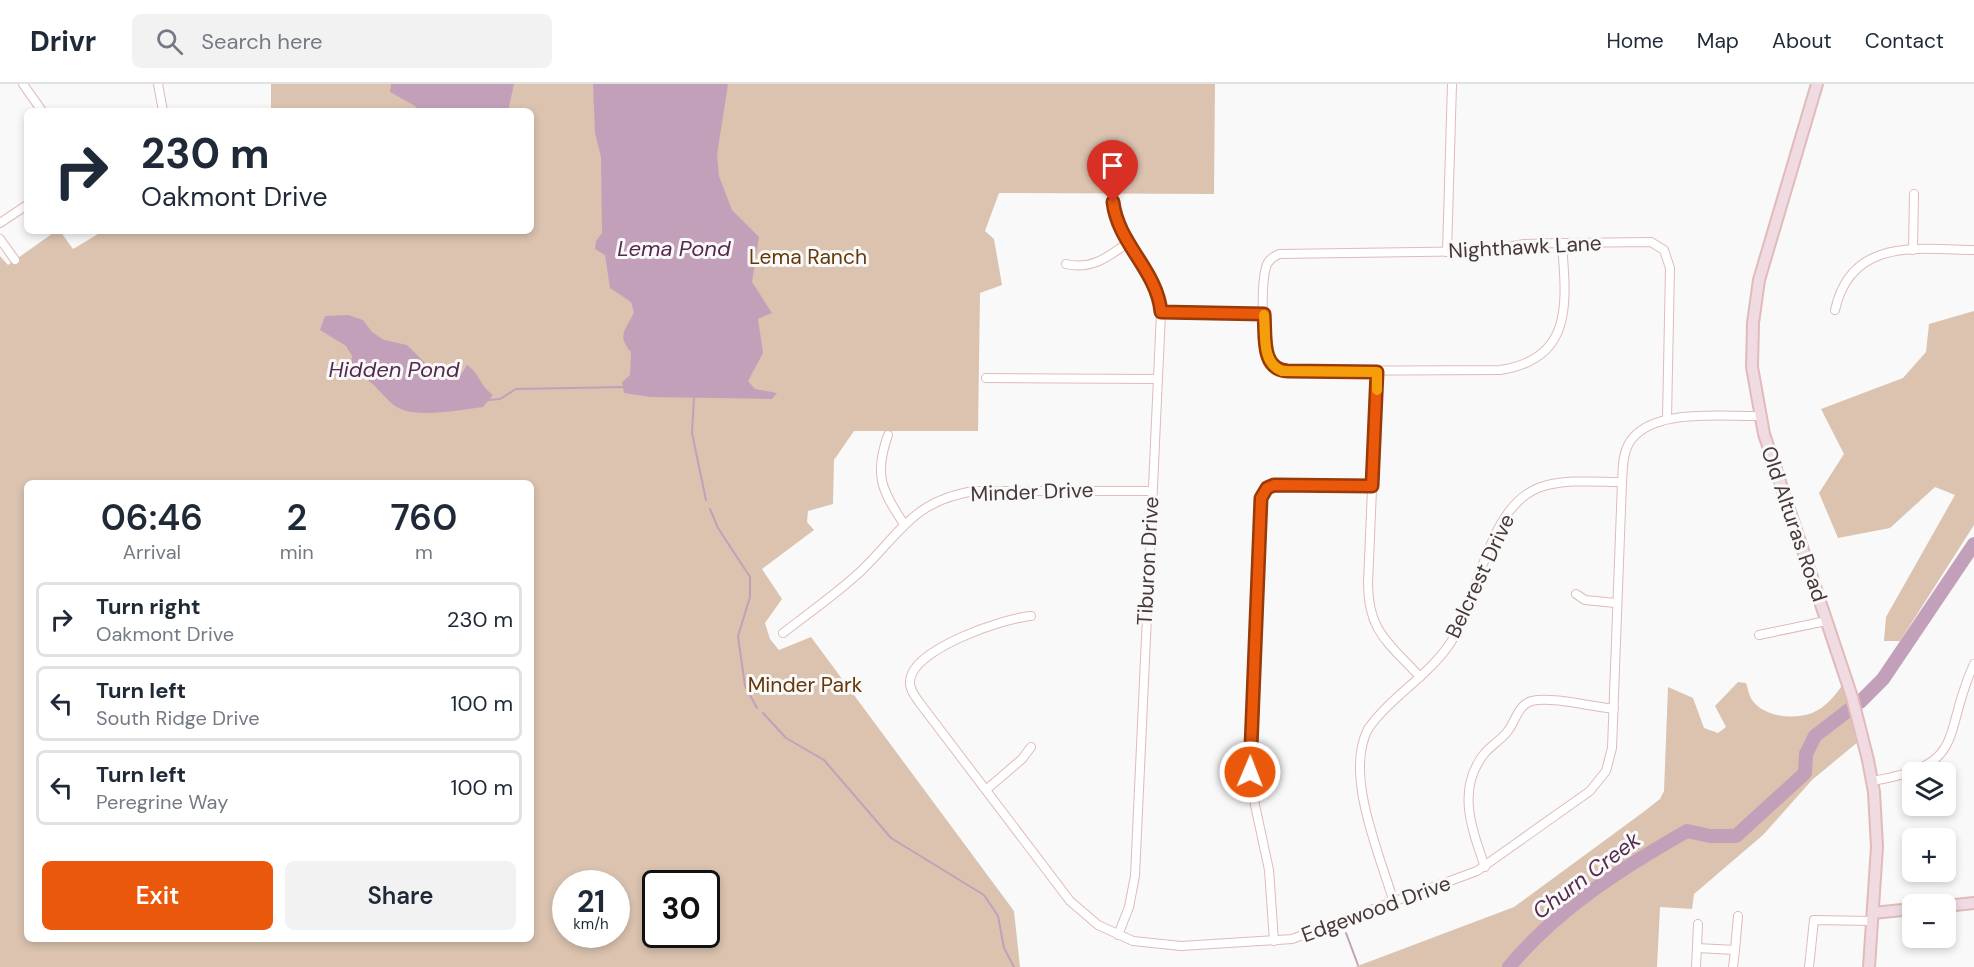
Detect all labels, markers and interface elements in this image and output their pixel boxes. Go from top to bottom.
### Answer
search box [132,14,552,68]
text: Drivr [30,23,96,60]
icon: search [153,25,186,58]
text: Search here [201,27,323,56]
text: Home [1606,27,1664,55]
text: Map [1697,27,1739,55]
text: About [1772,27,1832,55]
text: Contact [1865,27,1944,55]
text: 230 m [141,126,270,181]
icon: right [42,132,120,210]
pin [1087,140,1138,202]
icon: arrive [1096,149,1129,182]
text: Oakmont Drive [141,179,327,214]
street label: Nighthawk Lane [1448,229,1602,265]
water label: Lema Pond [617,234,731,263]
park label: Lema Ranch [749,243,867,271]
water label: Hidden Pond [329,355,460,384]
street label: Old Alturas Road [1754,442,1834,606]
street label: Minder Drive [970,476,1094,508]
text: 06:46 [101,494,203,541]
text: 2 [286,494,307,541]
text: 760 [391,494,457,541]
street label: Tiburon Drive [1131,496,1165,626]
street label: Belcrest Drive [1439,509,1521,643]
text: Arrival [123,539,181,565]
text: min [280,539,314,565]
text: m [415,539,433,565]
text: Turn right [96,592,201,621]
icon: right [45,603,78,636]
text: 230 m [447,605,513,634]
text: Oakmont Drive [96,621,234,647]
park label: Minder Park [748,671,863,699]
text: Turn left [96,676,186,705]
icon: left [45,687,78,720]
text: 100 m [451,689,513,718]
text: South Ridge Drive [96,705,260,731]
position arrow [1218,740,1282,804]
text: Turn left [96,760,186,789]
map controls [1902,762,1956,948]
button: layers [1902,762,1956,816]
icon: left [45,771,78,804]
text: 100 m [451,773,513,802]
text: Peregrine Way [96,789,228,815]
water label: Churn Creek [1526,825,1647,926]
button: + [1902,828,1956,882]
button: Exit [42,861,273,930]
button: Share [285,861,516,930]
street label: Edgewood Drive [1298,869,1455,949]
speed limit sign: 30 [642,870,720,948]
text: 21 [577,882,605,921]
button: − [1902,894,1956,948]
text: km/h [573,914,609,934]

